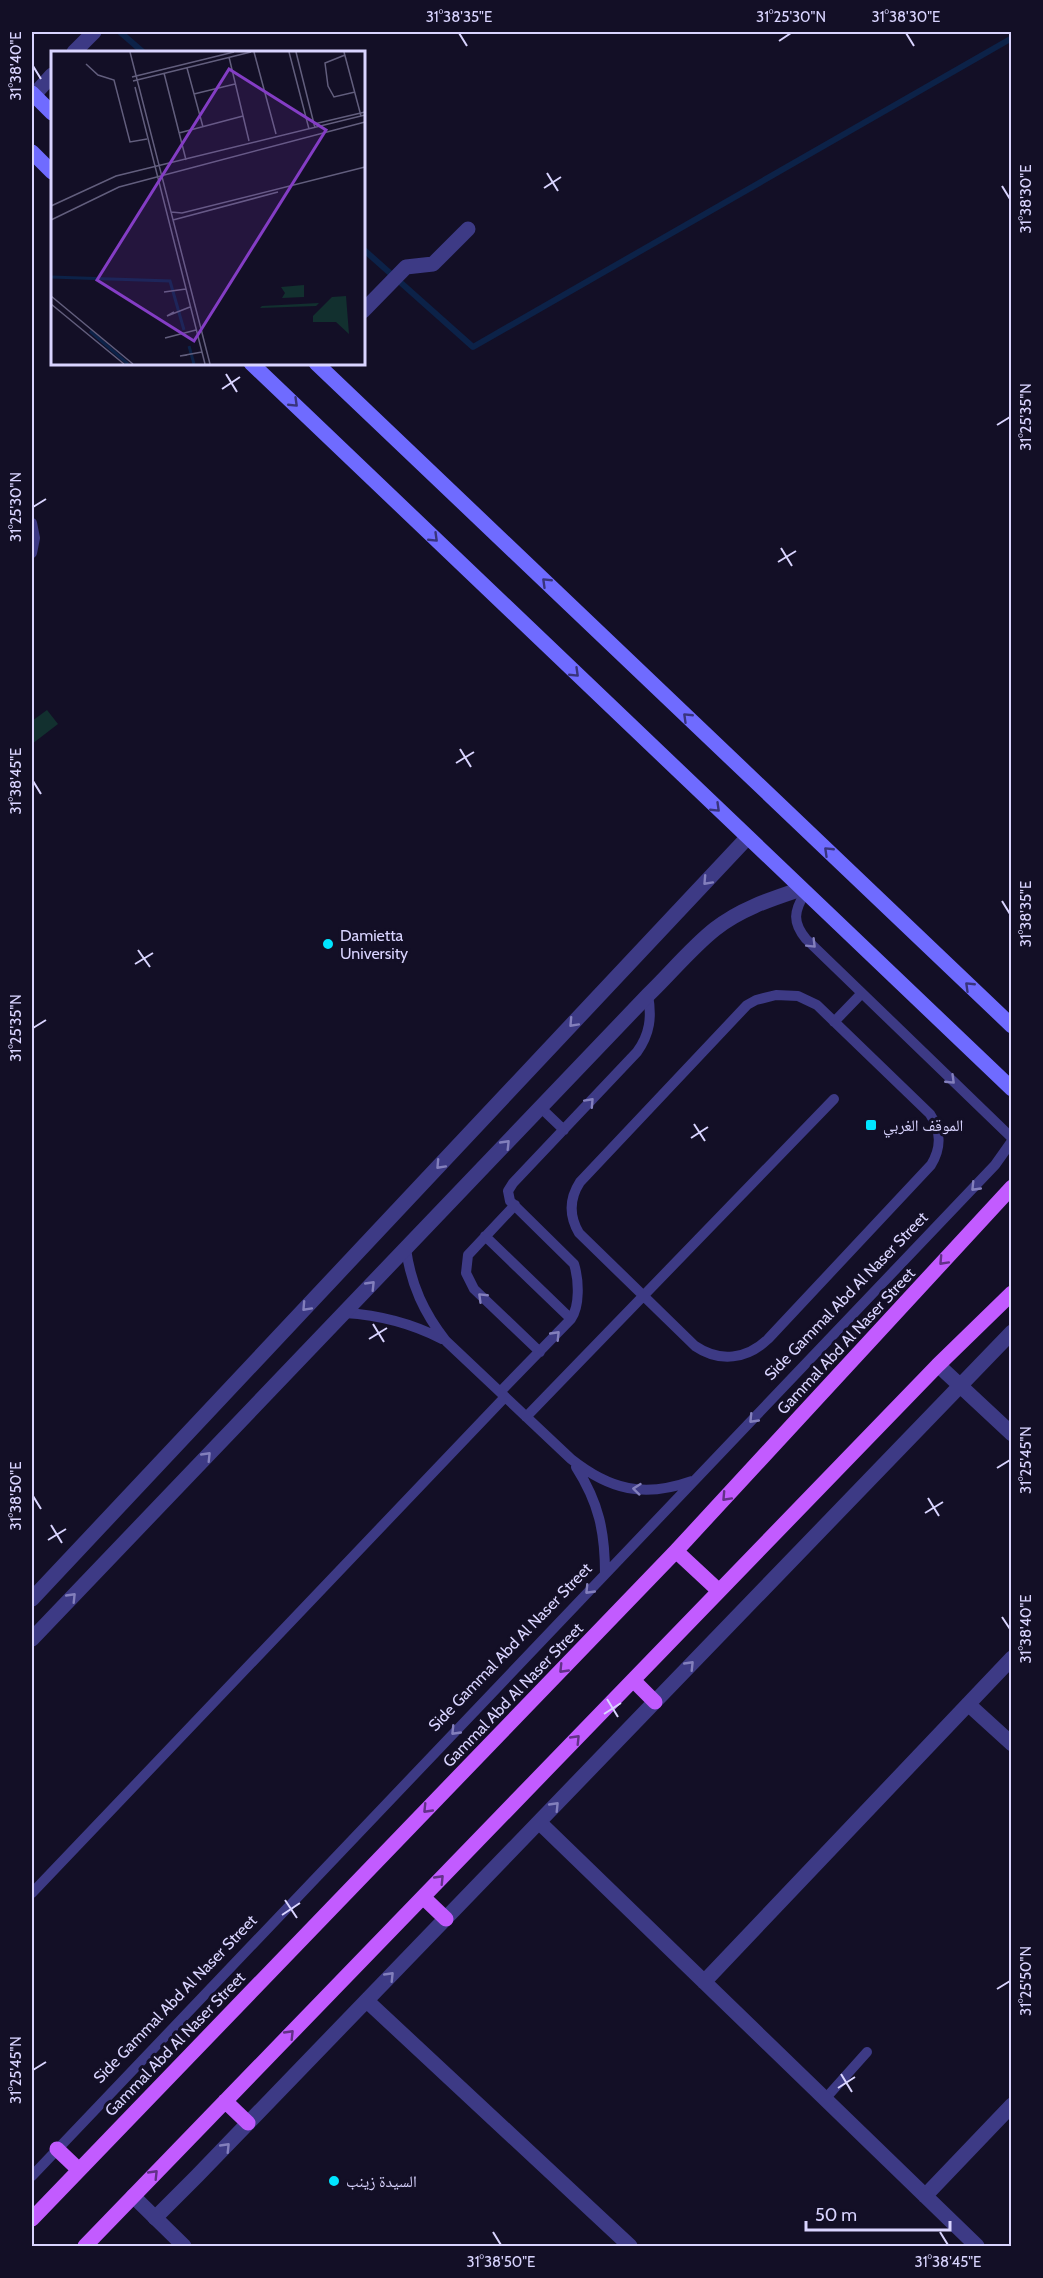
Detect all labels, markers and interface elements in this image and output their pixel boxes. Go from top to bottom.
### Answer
text: 31°38'35"E [426,8,492,26]
text: 31°25'30"N [756,8,826,26]
text: 31°38'30"E [872,8,940,26]
text: 31°38'40"E [7,31,25,101]
inset map [51,51,364,364]
text: 31°38'30"E [1017,165,1035,233]
text: 31°25'35"N [1017,383,1035,451]
one-way arrow [286,396,297,407]
text: 31°25'30"N [7,472,25,542]
one-way arrow [427,531,438,542]
one-way arrow [542,578,552,589]
one-way arrow [568,666,579,677]
one-way arrow [683,713,693,724]
text: 31°38'45"E [7,748,25,814]
one-way arrow [708,801,719,812]
one-way arrow [824,848,835,859]
one-way arrow [703,874,714,884]
text: 31°38'35"E [1017,881,1035,947]
place label: Damietta University [340,926,408,963]
marker: Damietta University [321,937,335,951]
one-way arrow [804,937,815,948]
one-way arrow [966,982,976,993]
text: 31°25'35"N [7,994,25,1062]
one-way arrow [569,1016,580,1026]
one-way arrow [945,1073,955,1084]
one-way arrow [583,1099,594,1109]
place label: الموقف الغربي [883,1116,963,1138]
marker: الموقف الغربي [864,1118,878,1132]
one-way arrow [499,1141,510,1151]
one-way arrow [436,1158,447,1169]
one-way arrow [971,1179,982,1190]
street label: Side Gammal Abd Al Naser Street [760,1208,932,1384]
one-way arrow [940,1254,951,1265]
street label: Gammal Abd Al Naser Street [773,1264,919,1418]
one-way arrow [364,1282,375,1292]
one-way arrow [479,1293,490,1304]
one-way arrow [302,1300,313,1311]
one-way arrow [548,1332,559,1343]
one-way arrow [749,1412,760,1423]
text: 31°25'45"N [1017,1426,1035,1494]
one-way arrow [200,1453,211,1463]
text: 31°38'50"E [7,1462,25,1530]
one-way arrow [633,1483,642,1496]
one-way arrow [722,1490,733,1501]
street label: Side Gammal Abd Al Naser Street [424,1559,596,1735]
one-way arrow [585,1583,596,1594]
one-way arrow [65,1593,76,1603]
text: 31°38'40"E [1017,1594,1035,1664]
street label: Gammal Abd Al Naser Street [439,1619,587,1771]
one-way arrow [559,1661,570,1672]
one-way arrow [683,1662,694,1672]
one-way arrow [451,1724,462,1735]
one-way arrow [569,1735,580,1745]
one-way arrow [424,1802,435,1813]
one-way arrow [548,1802,559,1812]
one-way arrow [433,1875,444,1886]
street label: Side Gammal Abd Al Naser Street [89,1911,261,2087]
text: 31°25'50"N [1017,1946,1035,2016]
street label: Gammal Abd Al Naser Street [101,1968,249,2120]
one-way arrow [383,1973,394,1984]
one-way arrow [283,2030,294,2040]
text: 31°25'45"N [7,2036,25,2104]
one-way arrow [218,2143,229,2154]
one-way arrow [147,2170,158,2180]
place label: السيدة زينب [346,2172,417,2191]
marker: السيدة زينب [327,2174,341,2188]
scale bar [806,2194,950,2232]
text: 50 m [815,2204,857,2226]
text: 31°38'50"E [467,2253,535,2271]
text: 31°38'45"E [915,2253,981,2271]

